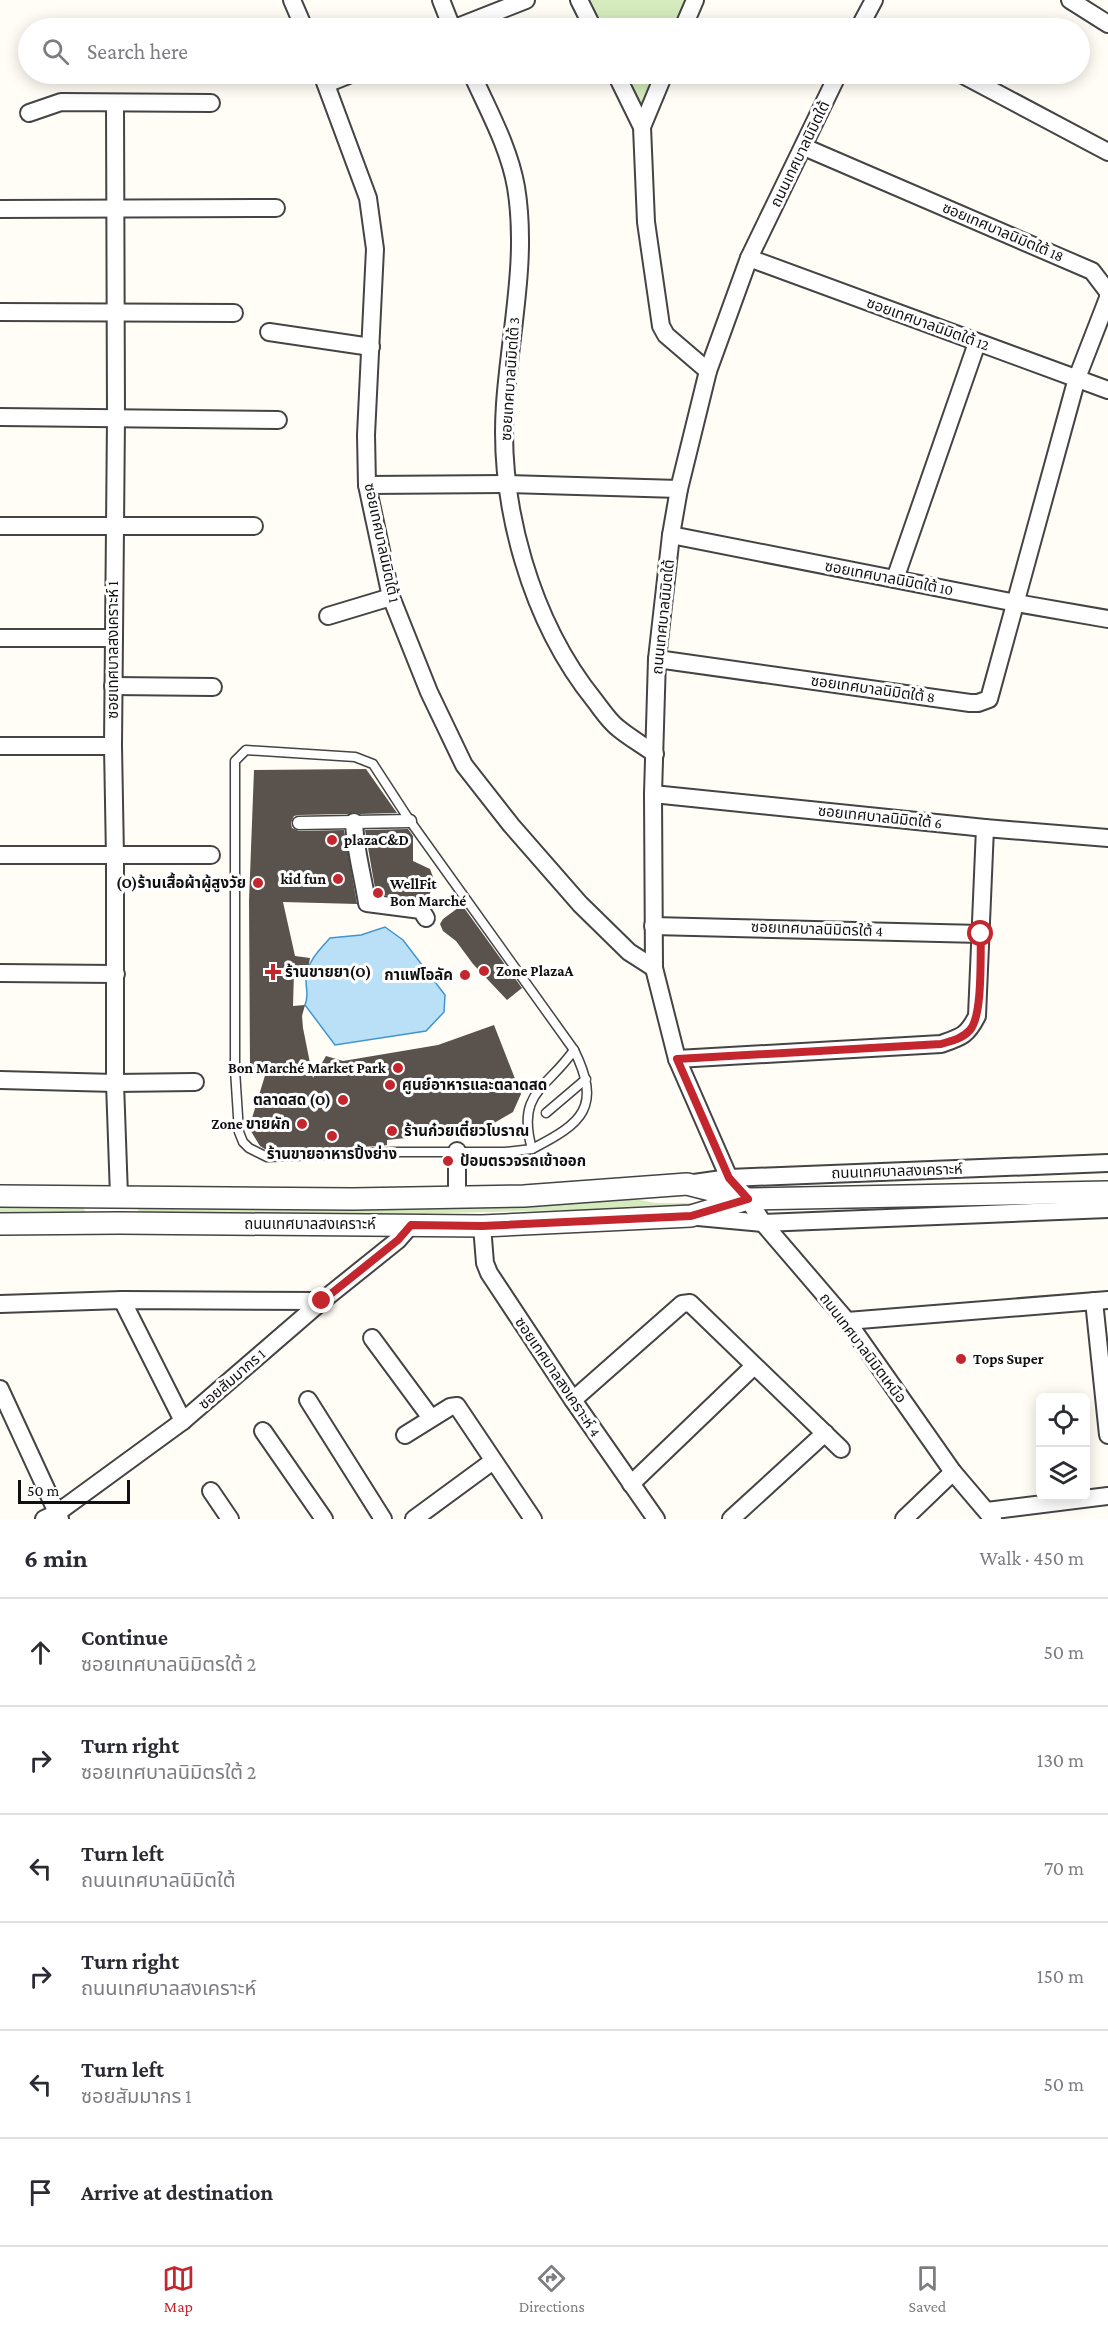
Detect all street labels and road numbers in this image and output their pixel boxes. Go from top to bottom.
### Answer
street label: ถนนเทศบาลนิมิตใต้ [767,98,833,210]
street label: ซอยเทศบาลนิมิตใต้ 18 [940,199,1066,265]
street label: ซอยเทศบาลนิมิตใต้ 12 [865,294,991,354]
street label: ซอยเทศบาลนิมิตใต้ 3 [498,317,522,441]
street label: ซอยเทศบาลนิมิตใต้ 1 [361,482,403,604]
street label: ซอยเทศบาลนิมิตใต้ 10 [823,558,955,598]
street label: ถนนเทศบาลนิมิตใต้ [649,559,677,675]
street label: ซอยเทศบาลสงเคราะห์ 1 [105,581,121,719]
street label: ซอยเทศบาลนิมิตใต้ 8 [810,672,936,706]
street label: ซอยเทศบาลนิมิตใต้ 6 [817,803,943,831]
street label: ซอยเทศบาลนิมิตรใต้ 4 [751,919,883,939]
street label: ถนนเทศบาลสงเคราะห์ [831,1161,963,1181]
street label: ถนนเทศบาลสงเคราะห์ [244,1216,376,1232]
street label: ถนนเทศบาลนิมิตเหนือ [817,1290,909,1406]
street label: ซอยเทศบาลสงเคราะห์ 4 [512,1314,604,1440]
street label: ซอยสัมมากร 1 [195,1346,269,1412]

